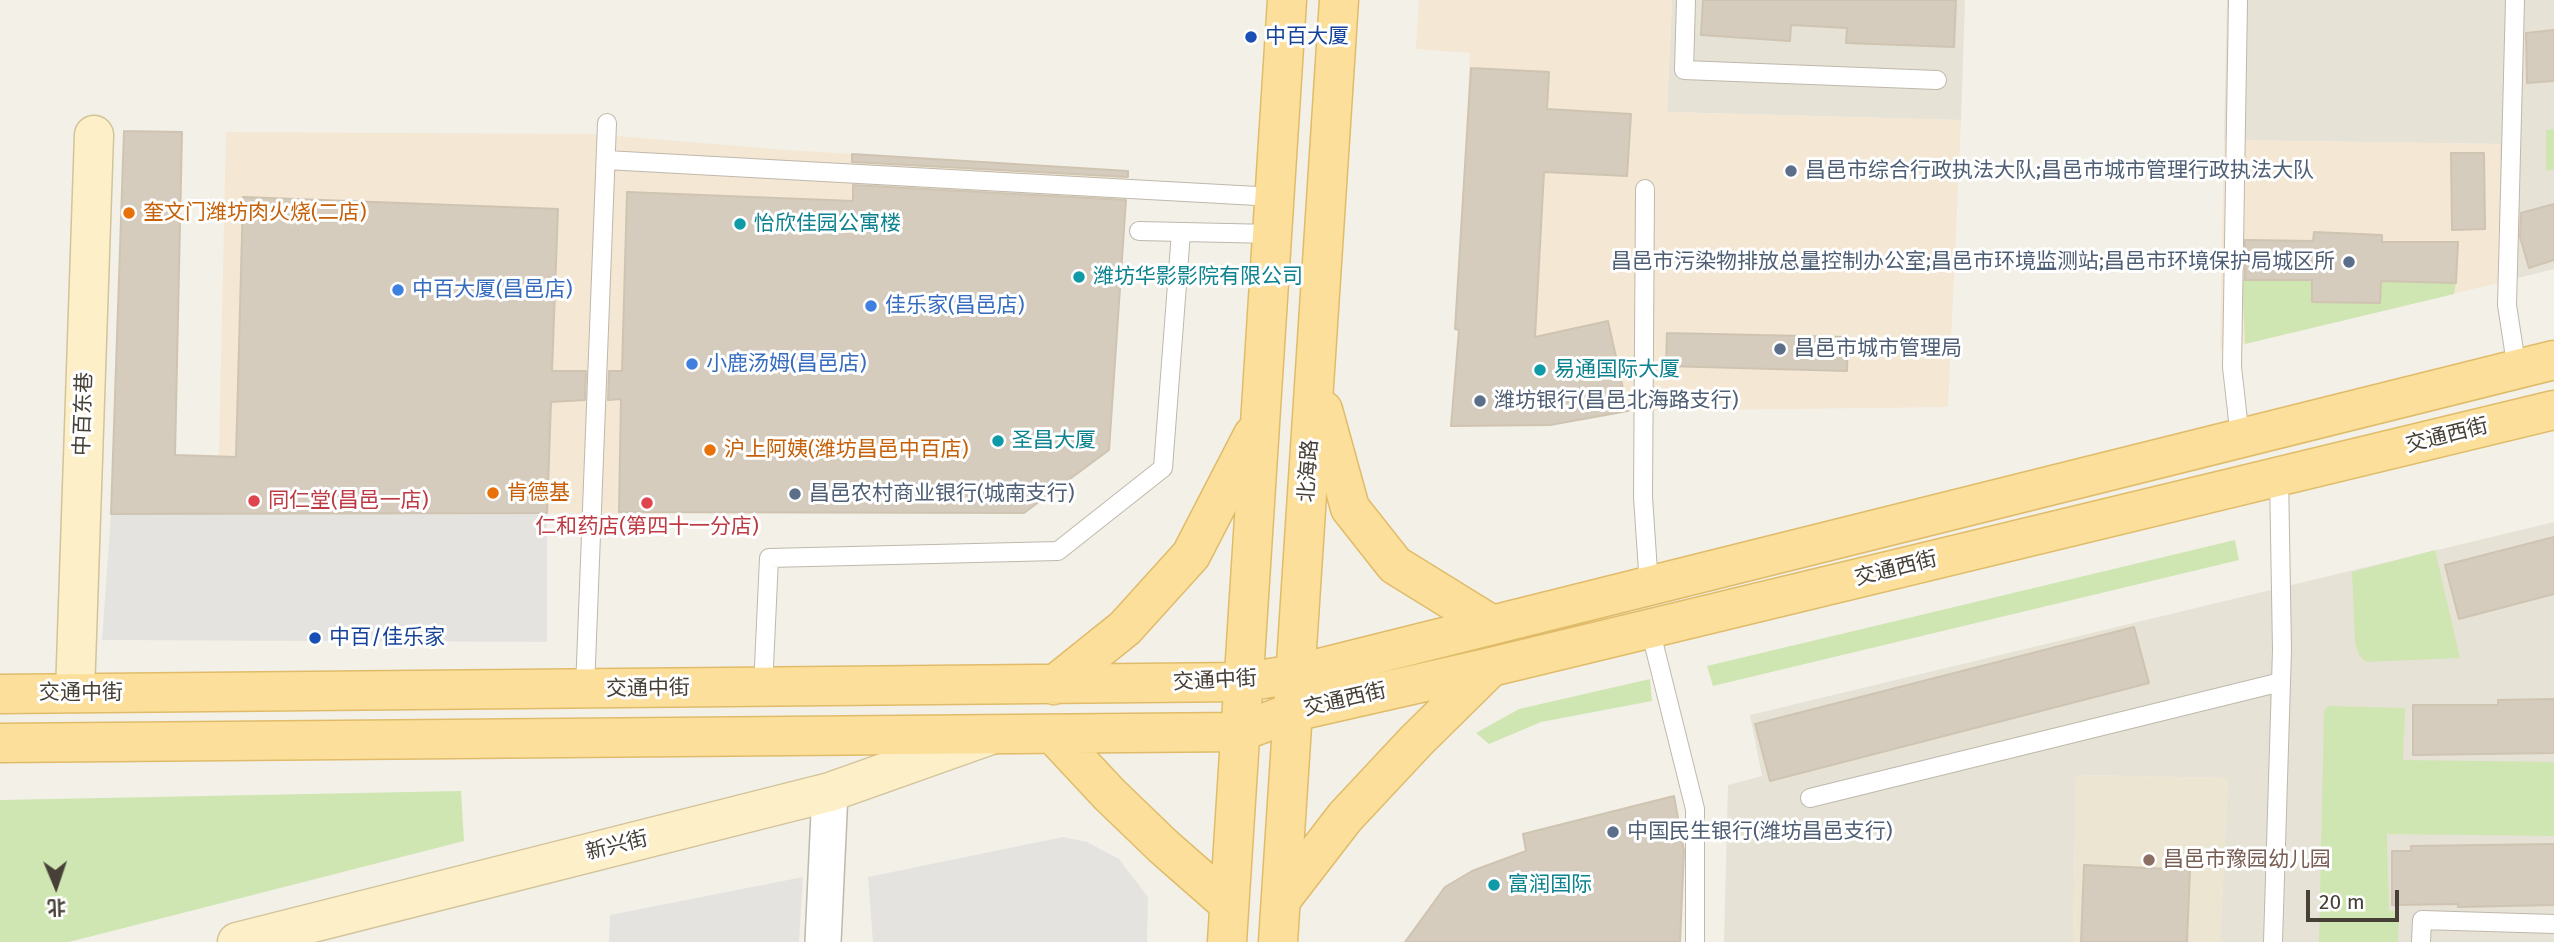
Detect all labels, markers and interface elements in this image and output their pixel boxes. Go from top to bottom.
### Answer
place label: 中百大厦 [1265,24,1349,50]
marker: 中百大厦 [1243,29,1259,45]
place label: 昌邑市综合行政执法大队;昌邑市城市管理行政执法大队 [1805,158,2314,184]
marker: 昌邑市综合行政执法大队;昌邑市城市管理行政执法大队 [1783,163,1799,179]
place label: 奎文门潍坊肉火烧(二店) [143,200,367,226]
marker: 奎文门潍坊肉火烧(二店) [121,205,137,221]
place label: 怡欣佳园公寓楼 [754,211,901,237]
marker: 怡欣佳园公寓楼 [732,216,748,232]
place label: 昌邑市污染物排放总量控制办公室;昌邑市环境监测站;昌邑市环境保护局城区所 [1611,249,2335,275]
marker: 昌邑市污染物排放总量控制办公室;昌邑市环境监测站;昌邑市环境保护局城区所 [2341,254,2357,270]
place label: 潍坊华影影院有限公司 [1093,264,1303,290]
marker: 潍坊华影影院有限公司 [1071,269,1087,285]
place label: 中百大厦(昌邑店) [412,277,573,303]
marker: 中百大厦(昌邑店) [390,282,406,298]
place label: 佳乐家(昌邑店) [885,293,1025,319]
marker: 佳乐家(昌邑店) [863,298,879,314]
place label: 昌邑市城市管理局 [1794,336,1962,362]
marker: 昌邑市城市管理局 [1772,341,1788,357]
place label: 小鹿汤姆(昌邑店) [706,351,867,377]
marker: 小鹿汤姆(昌邑店) [684,356,700,372]
place label: 易通国际大厦 [1554,357,1680,383]
marker: 易通国际大厦 [1532,362,1548,378]
street label: 中百东巷 [70,372,98,456]
place label: 潍坊银行(昌邑北海路支行) [1494,388,1739,414]
marker: 潍坊银行(昌邑北海路支行) [1472,393,1488,409]
street label: 交通西街 [2403,414,2491,458]
place label: 圣昌大厦 [1012,428,1096,454]
marker: 圣昌大厦 [990,433,1006,449]
place label: 沪上阿姨(潍坊昌邑中百店) [724,437,969,463]
street label: 北海路 [1294,439,1324,503]
marker: 沪上阿姨(潍坊昌邑中百店) [702,442,718,458]
place label: 肯德基 [507,480,570,506]
place label: 昌邑农村商业银行(城南支行) [809,481,1075,507]
marker: 肯德基 [485,485,501,501]
marker: 昌邑农村商业银行(城南支行) [787,486,803,502]
place label: 同仁堂(昌邑一店) [268,488,429,514]
marker: 同仁堂(昌邑一店) [246,493,262,509]
marker: 仁和药店(第四十一分店) [639,495,655,511]
place label: 仁和药店(第四十一分店) [535,514,759,540]
street label: 交通西街 [1852,547,1940,591]
place label: 中百/佳乐家 [329,625,445,651]
marker: 中百/佳乐家 [307,630,323,646]
street label: 交通中街 [1172,666,1258,696]
street label: 交通中街 [606,676,690,702]
street label: 交通西街 [1301,678,1389,722]
street label: 交通中街 [39,680,123,706]
place label: 中国民生银行(潍坊昌邑支行) [1627,819,1893,845]
marker: 中国民生银行(潍坊昌邑支行) [1605,824,1621,840]
street label: 新兴街 [583,826,651,866]
place label: 昌邑市豫园幼儿园 [2163,847,2331,873]
north arrow [21,851,91,921]
marker: 昌邑市豫园幼儿园 [2141,852,2157,868]
place label: 富润国际 [1508,872,1592,898]
scale bar [2309,876,2402,920]
marker: 富润国际 [1486,877,1502,893]
text: 20 m [2319,889,2365,915]
text: 北 [47,896,67,919]

